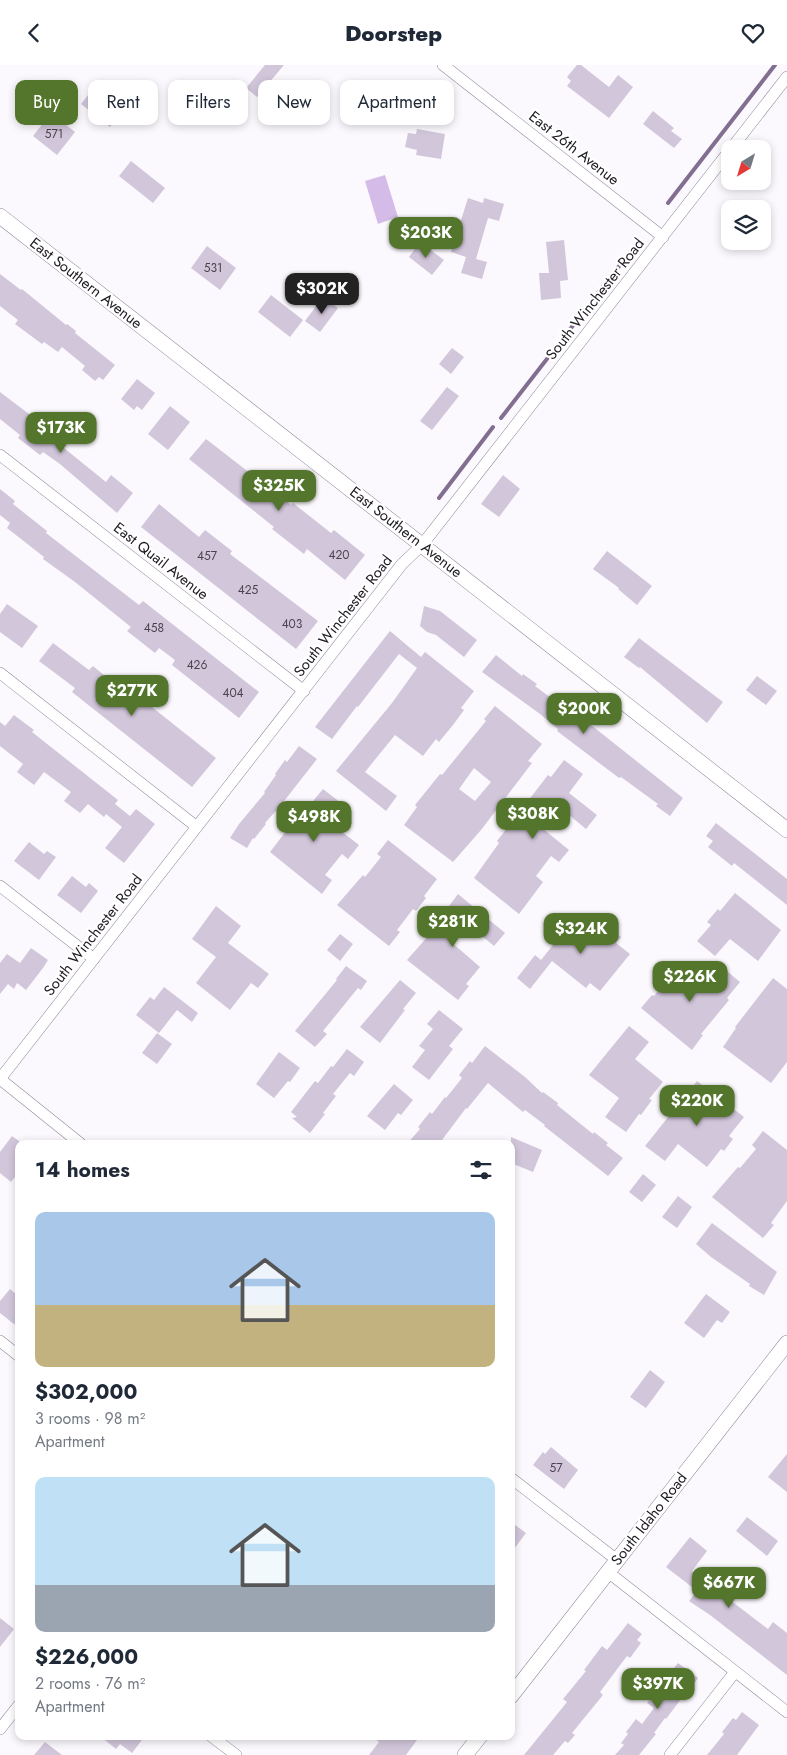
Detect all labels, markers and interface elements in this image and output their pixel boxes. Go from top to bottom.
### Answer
text: Doorstep [345,17,442,49]
icon: back [20,19,48,47]
icon: heart [739,19,767,47]
chip: Buy [15,80,78,125]
chip: Rent [88,80,158,125]
chip: Filters [168,80,248,125]
chip: New [258,80,330,125]
chip: Apartment [340,80,454,125]
street label: East 26th Avenue [524,106,624,191]
house number: 571 [45,125,63,143]
north arrow [721,140,771,190]
map controls [721,140,771,250]
button: layers [721,200,771,250]
pin: $203K [391,217,461,259]
text: $203K [400,221,452,244]
street label: East Southern Avenue [25,232,147,334]
street label: South Winchester Road [540,234,650,364]
house number: 531 [204,259,222,277]
pin: $302K [287,273,357,315]
text: $302K [296,277,348,300]
pin: $173K [26,411,96,454]
text: $173K [37,416,85,439]
pin: $325K [244,469,314,512]
text: $325K [253,474,305,497]
street label: East Southern Avenue [345,481,467,583]
street label: East Quail Avenue [109,517,213,605]
house number: 420 [328,546,350,564]
house number: 457 [197,547,218,565]
street label: South Winchester Road [288,551,398,681]
house number: 425 [238,581,259,599]
house number: 403 [282,615,303,633]
house number: 458 [144,619,164,637]
house number: 426 [187,656,207,674]
pin: $277K [97,675,167,717]
text: $277K [107,679,157,702]
house number: 404 [222,684,244,702]
pin: $200K [549,693,619,735]
text: $200K [558,697,610,720]
pin: $308K [498,797,568,840]
pin: $498K [279,801,349,843]
text: $308K [507,802,559,825]
text: $498K [287,805,341,828]
street label: South Winchester Road [38,870,148,1000]
pin: $281K [418,905,488,948]
text: $281K [428,910,478,933]
pin: $324K [546,913,616,955]
text: $324K [555,917,607,940]
pin: $226K [655,961,725,1003]
text: $226K [664,965,716,988]
pin: $220K [662,1085,732,1127]
text: $220K [671,1089,723,1112]
text: 14 homes [35,1155,130,1185]
icon: filters [467,1156,495,1184]
icon: home [220,1245,310,1335]
text: $302,000 [35,1377,137,1407]
text: 3 rooms · 98 m² [35,1407,145,1430]
text: Apartment [35,1430,105,1453]
house number: 57 [549,1459,563,1477]
street label: South Idaho Road [606,1468,692,1570]
icon: home [220,1510,310,1600]
pin: $667K [694,1567,764,1609]
text: $667K [703,1571,755,1594]
text: $226,000 [35,1642,138,1672]
pin: $397K [623,1667,693,1710]
text: 2 rooms · 76 m² [35,1672,145,1695]
text: $397K [633,1672,683,1695]
text: Apartment [35,1695,105,1718]

